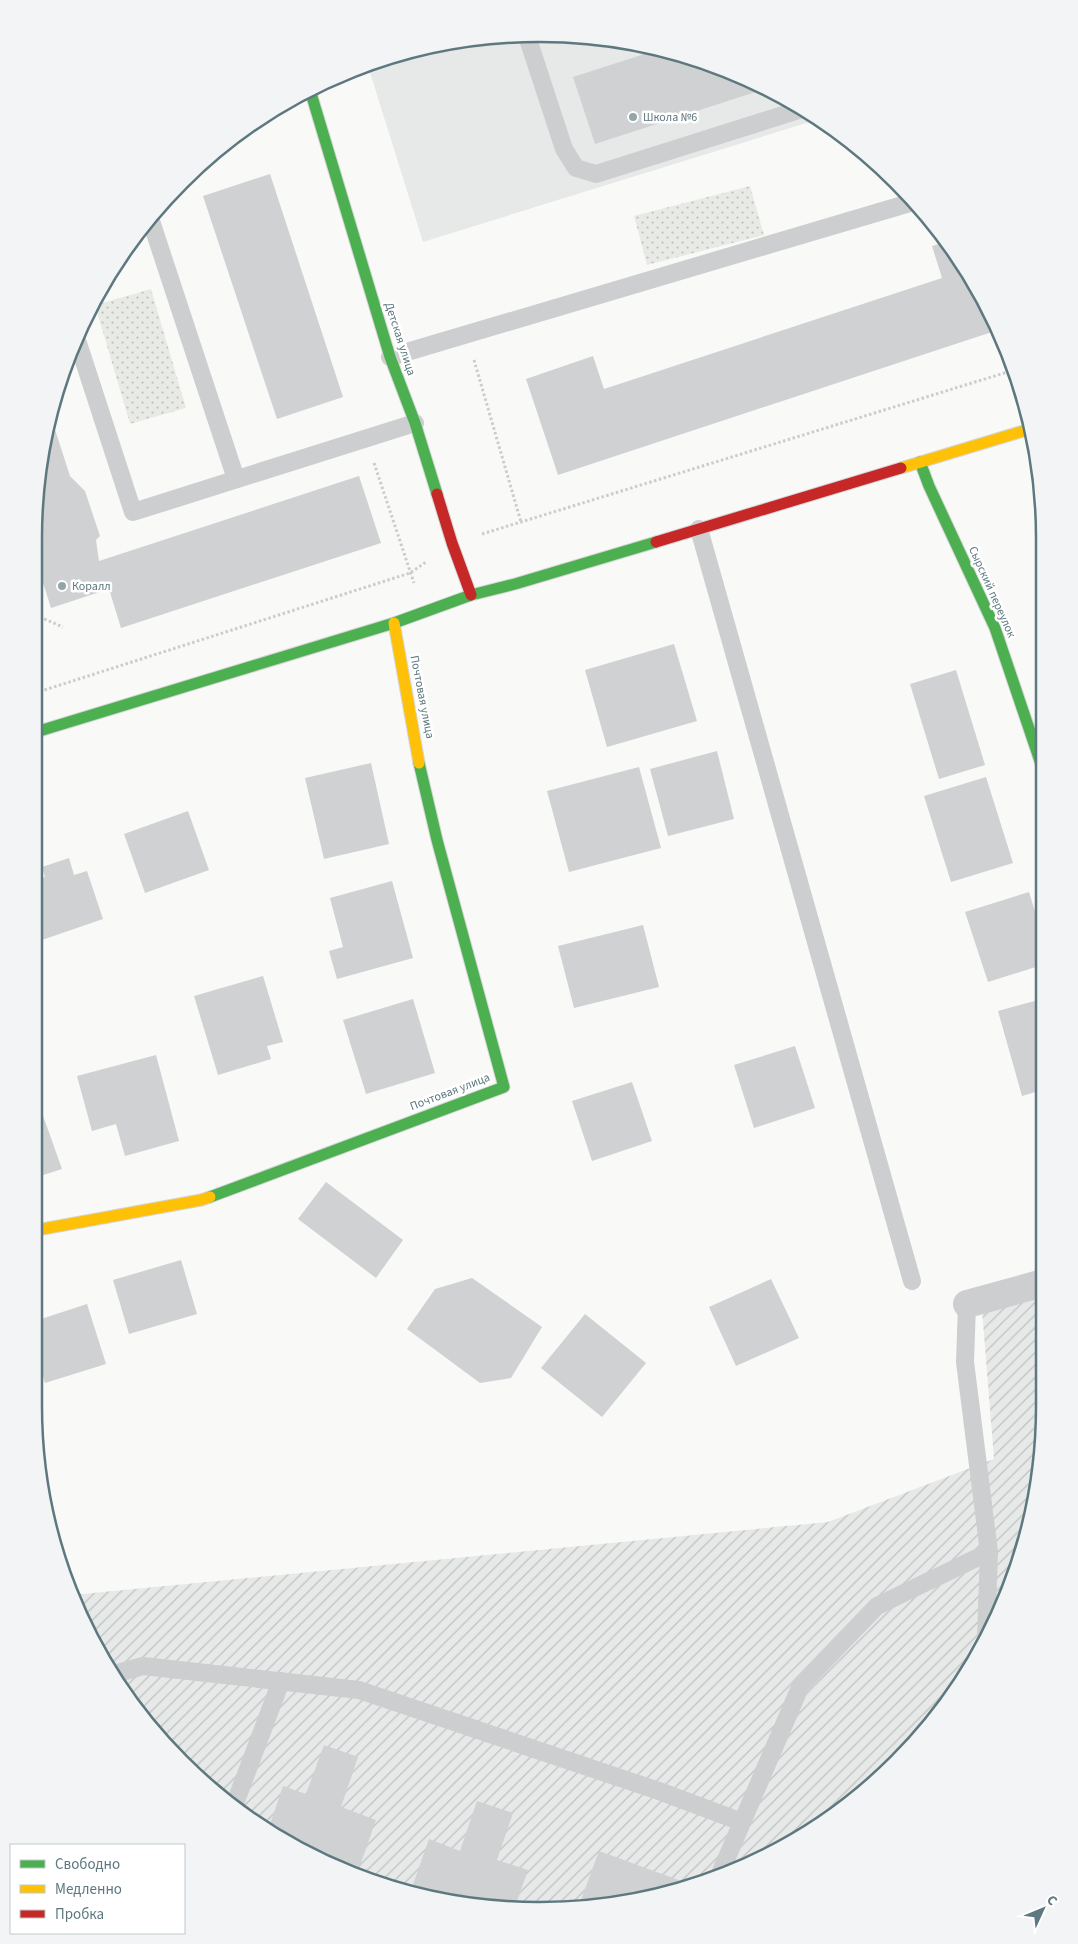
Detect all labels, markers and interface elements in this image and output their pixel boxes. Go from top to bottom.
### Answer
place label: Школа №6 [643,109,697,126]
marker: Школа №6 [627,111,639,123]
street label: Детская улица [380,300,420,378]
street label: Сырский переулок [964,544,1020,641]
place label: Коралл [72,578,111,595]
marker: Коралл [56,580,68,592]
street label: Почтовая улица [406,654,438,740]
street label: Почтовая улица [408,1069,492,1115]
legend [10,1844,185,1934]
text: Свободно [55,1854,120,1875]
text: Медленно [55,1879,122,1900]
north arrow [1018,1884,1068,1934]
text: С [1042,1891,1062,1911]
text: Пробка [55,1904,104,1925]

